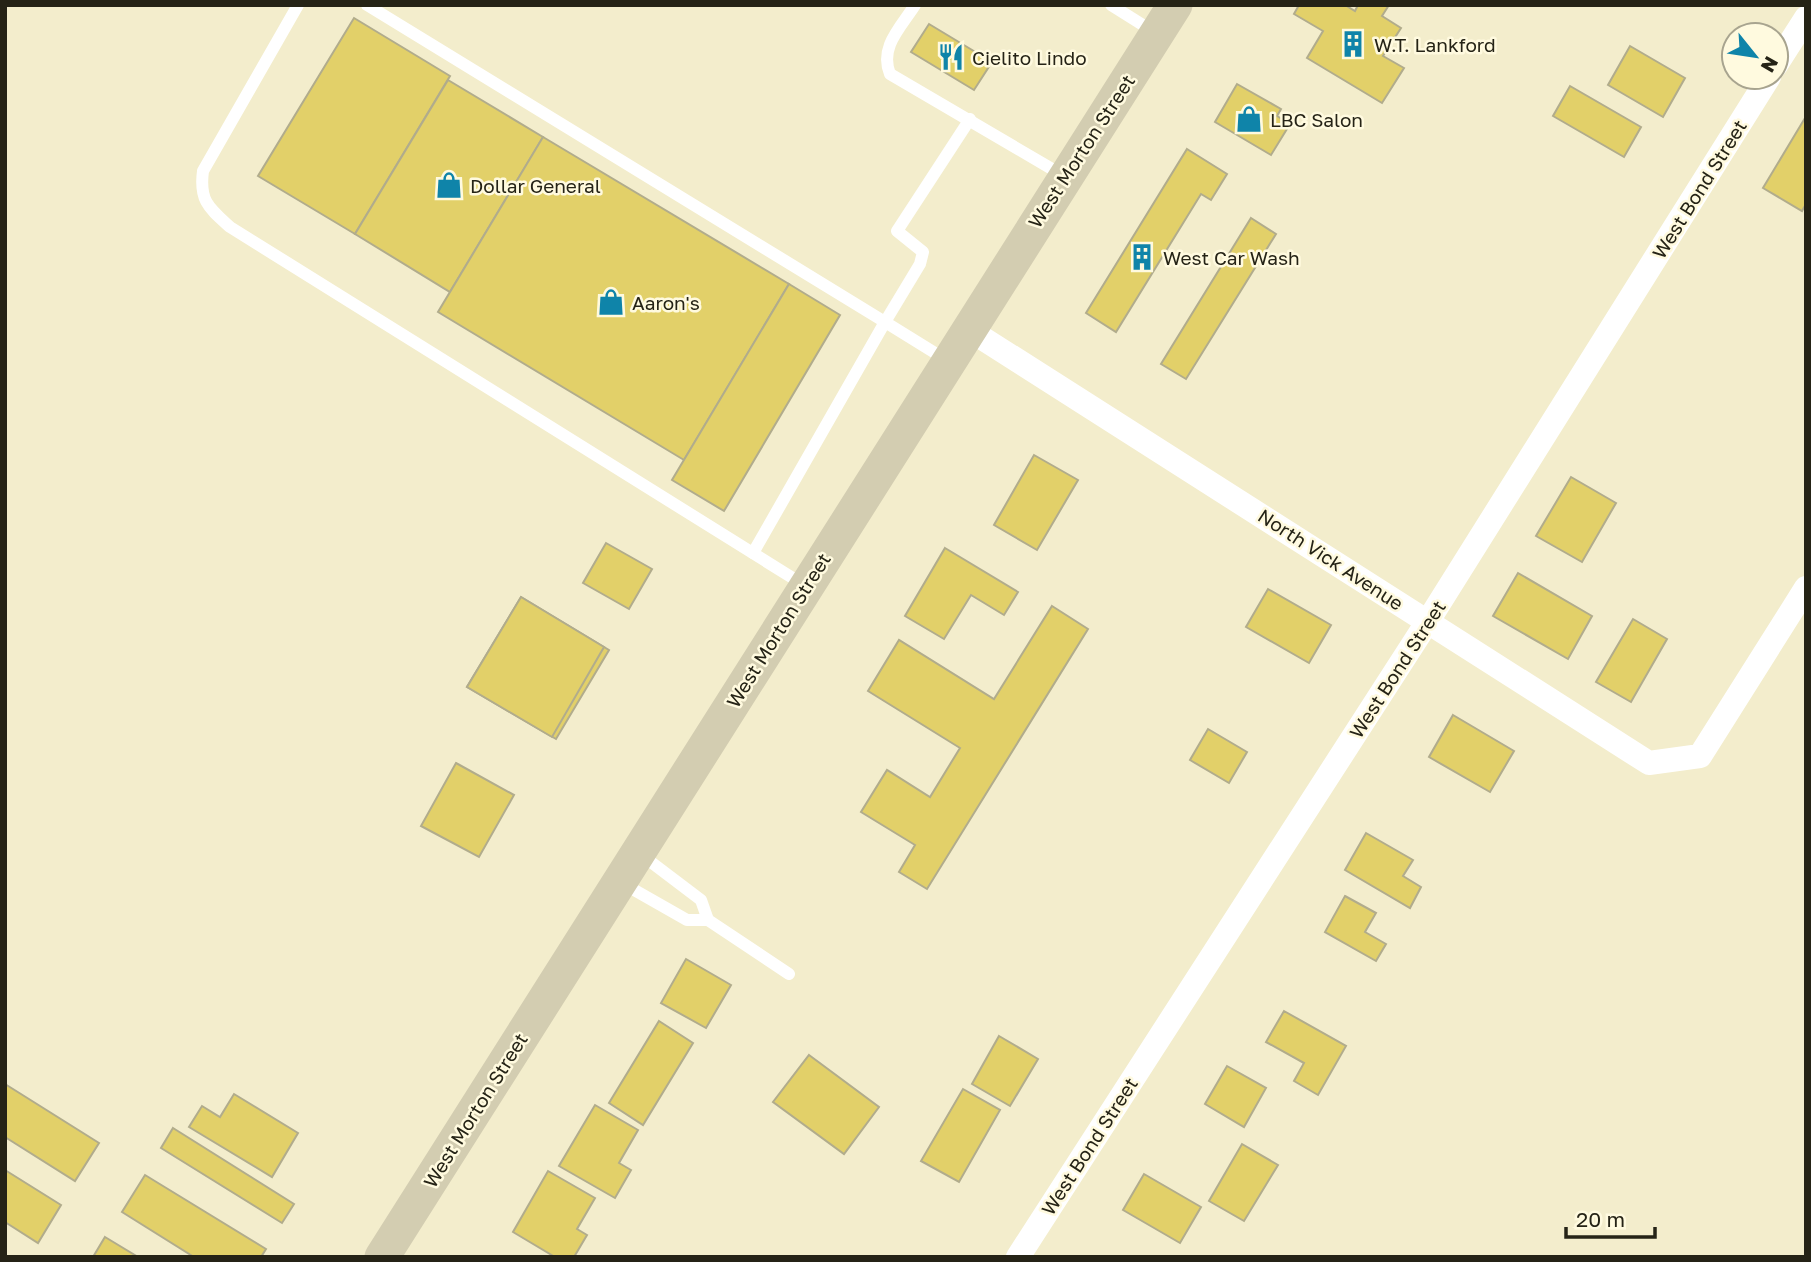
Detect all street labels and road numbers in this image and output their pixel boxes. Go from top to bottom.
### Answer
street label: West Morton Street [1023,70,1139,232]
street label: West Bond Street [1647,115,1751,263]
street label: North Vick Avenue [1254,503,1408,615]
street label: West Morton Street [721,548,835,712]
street label: West Bond Street [1344,596,1450,742]
street label: West Morton Street [418,1028,532,1192]
street label: West Bond Street [1036,1073,1142,1219]

